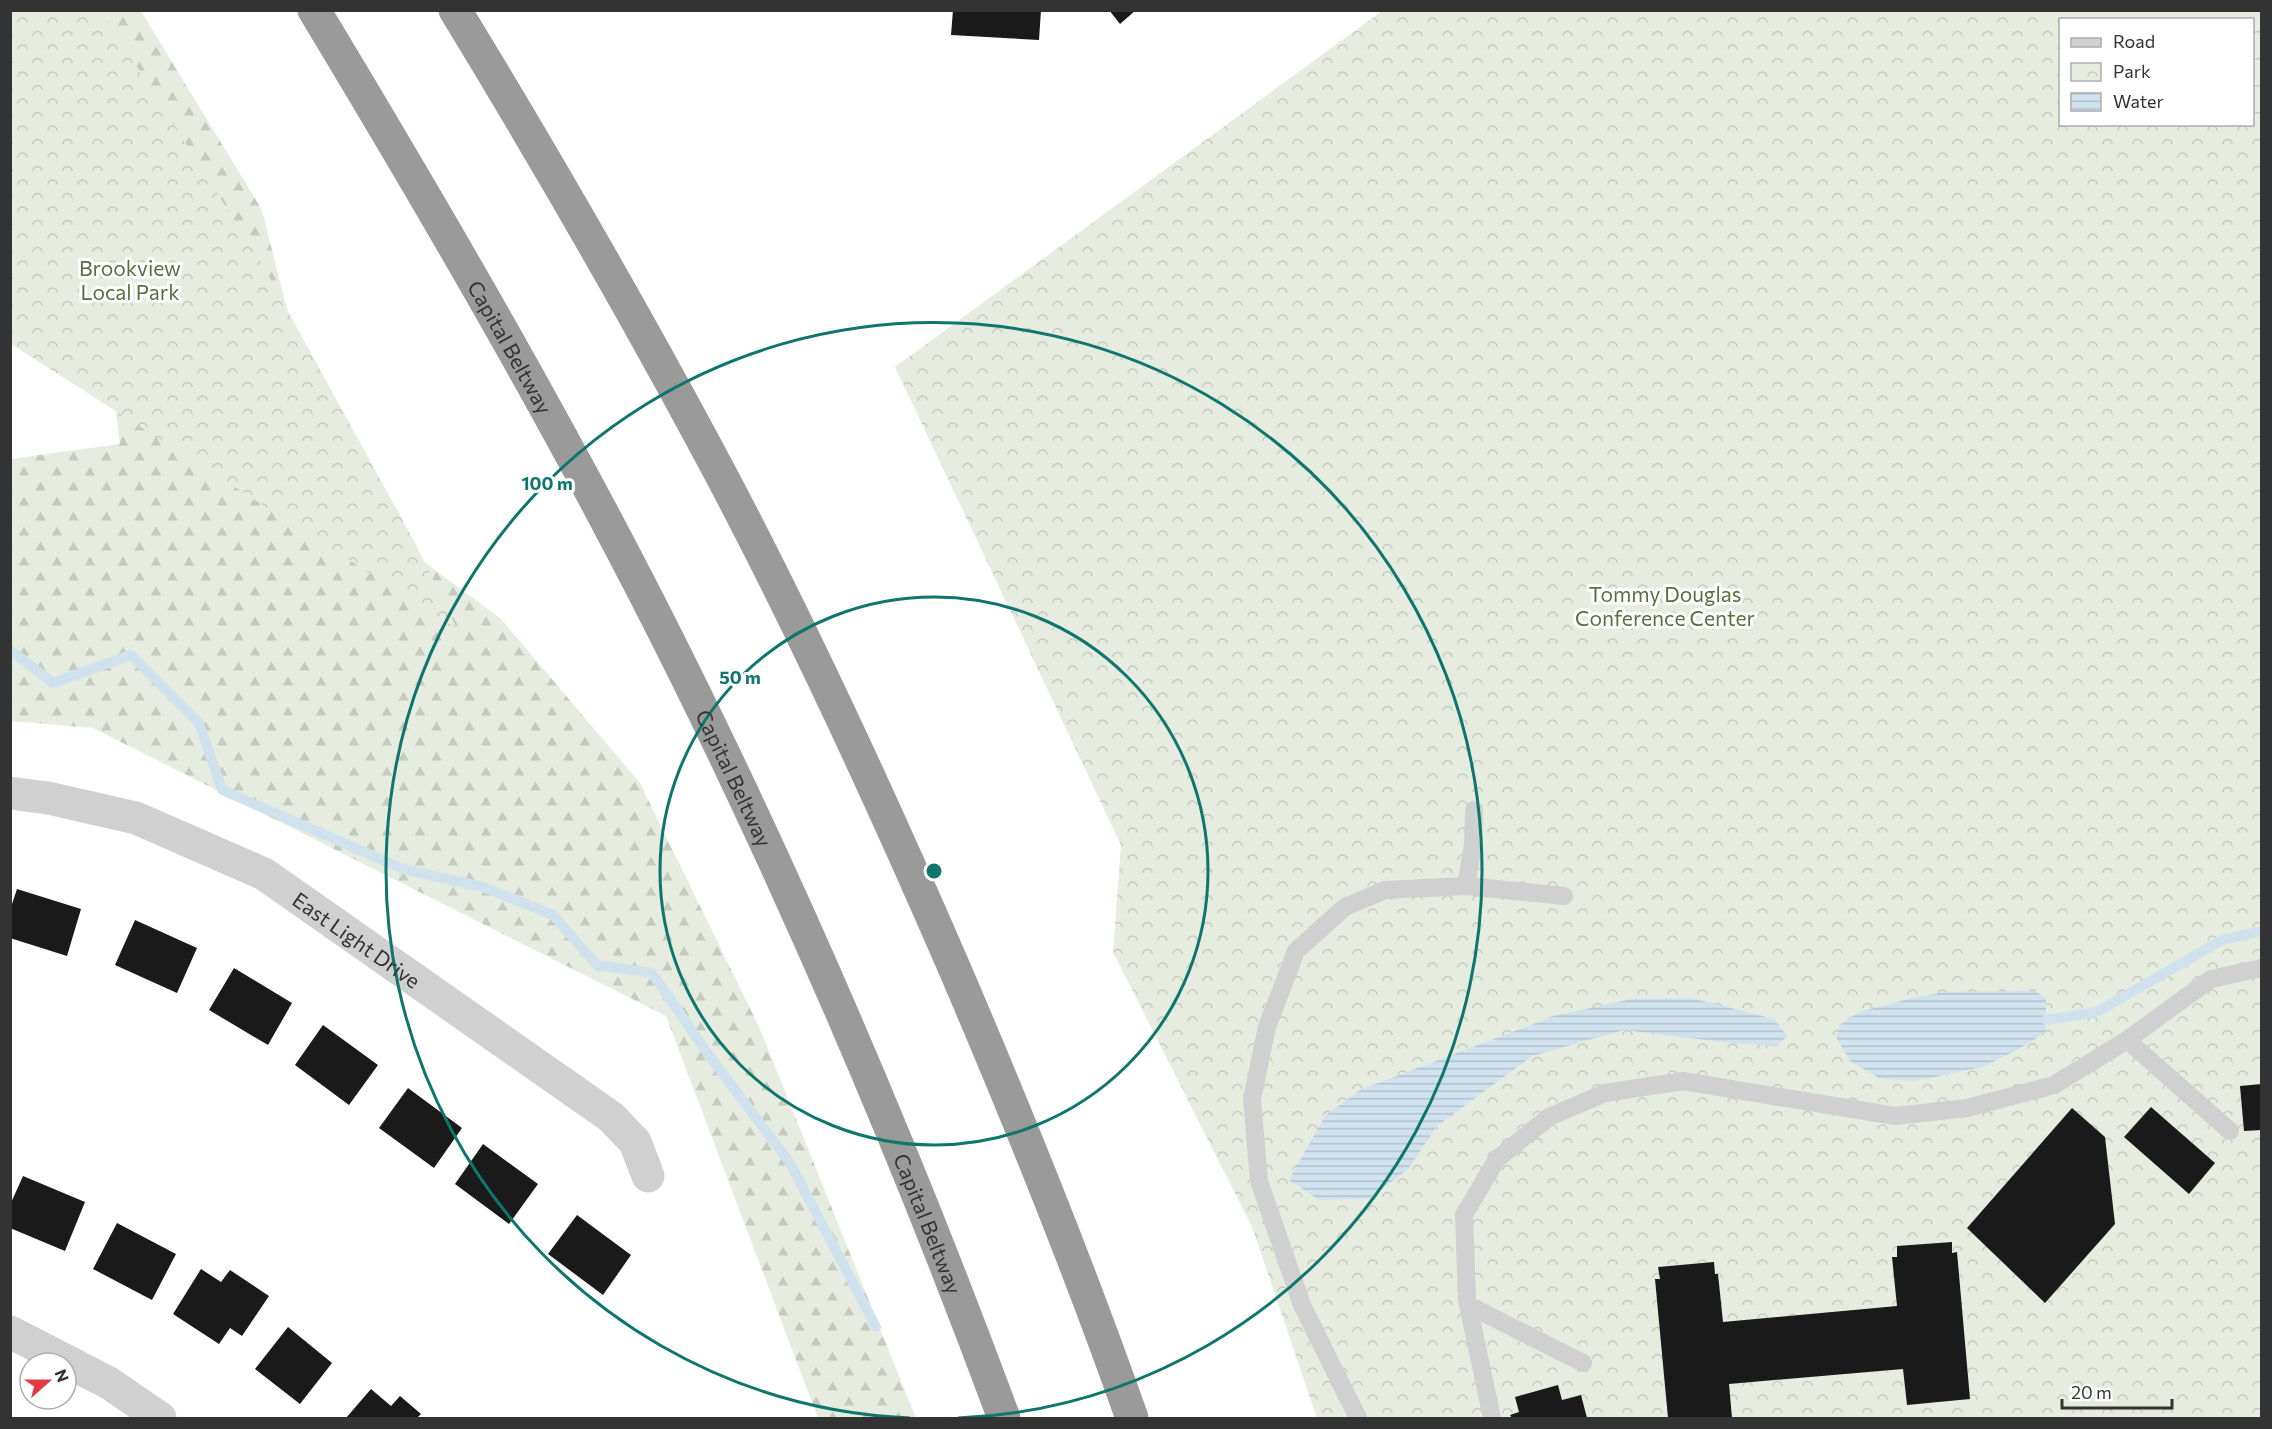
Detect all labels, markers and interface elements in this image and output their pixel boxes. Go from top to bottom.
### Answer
legend [2059,18,2254,126]
text: Road [2113,30,2155,52]
text: Park [2113,60,2151,82]
text: Water [2113,90,2164,112]
park label: Brookview Local Park [79,255,181,304]
street label: Capital Beltway [463,275,558,418]
text: 100 m [521,472,573,494]
park label: Tommy Douglas Conference Center [1575,581,1755,630]
text: 50 m [719,666,761,688]
street label: Capital Beltway [692,705,778,850]
centre of rings [924,861,944,881]
street label: East Light Drive [289,886,426,992]
street label: Capital Beltway [890,1149,968,1297]
north arrow [18,1351,78,1411]
text: N [51,1366,73,1384]
scale bar [2062,1372,2172,1410]
text: 20 m [2071,1381,2112,1403]

